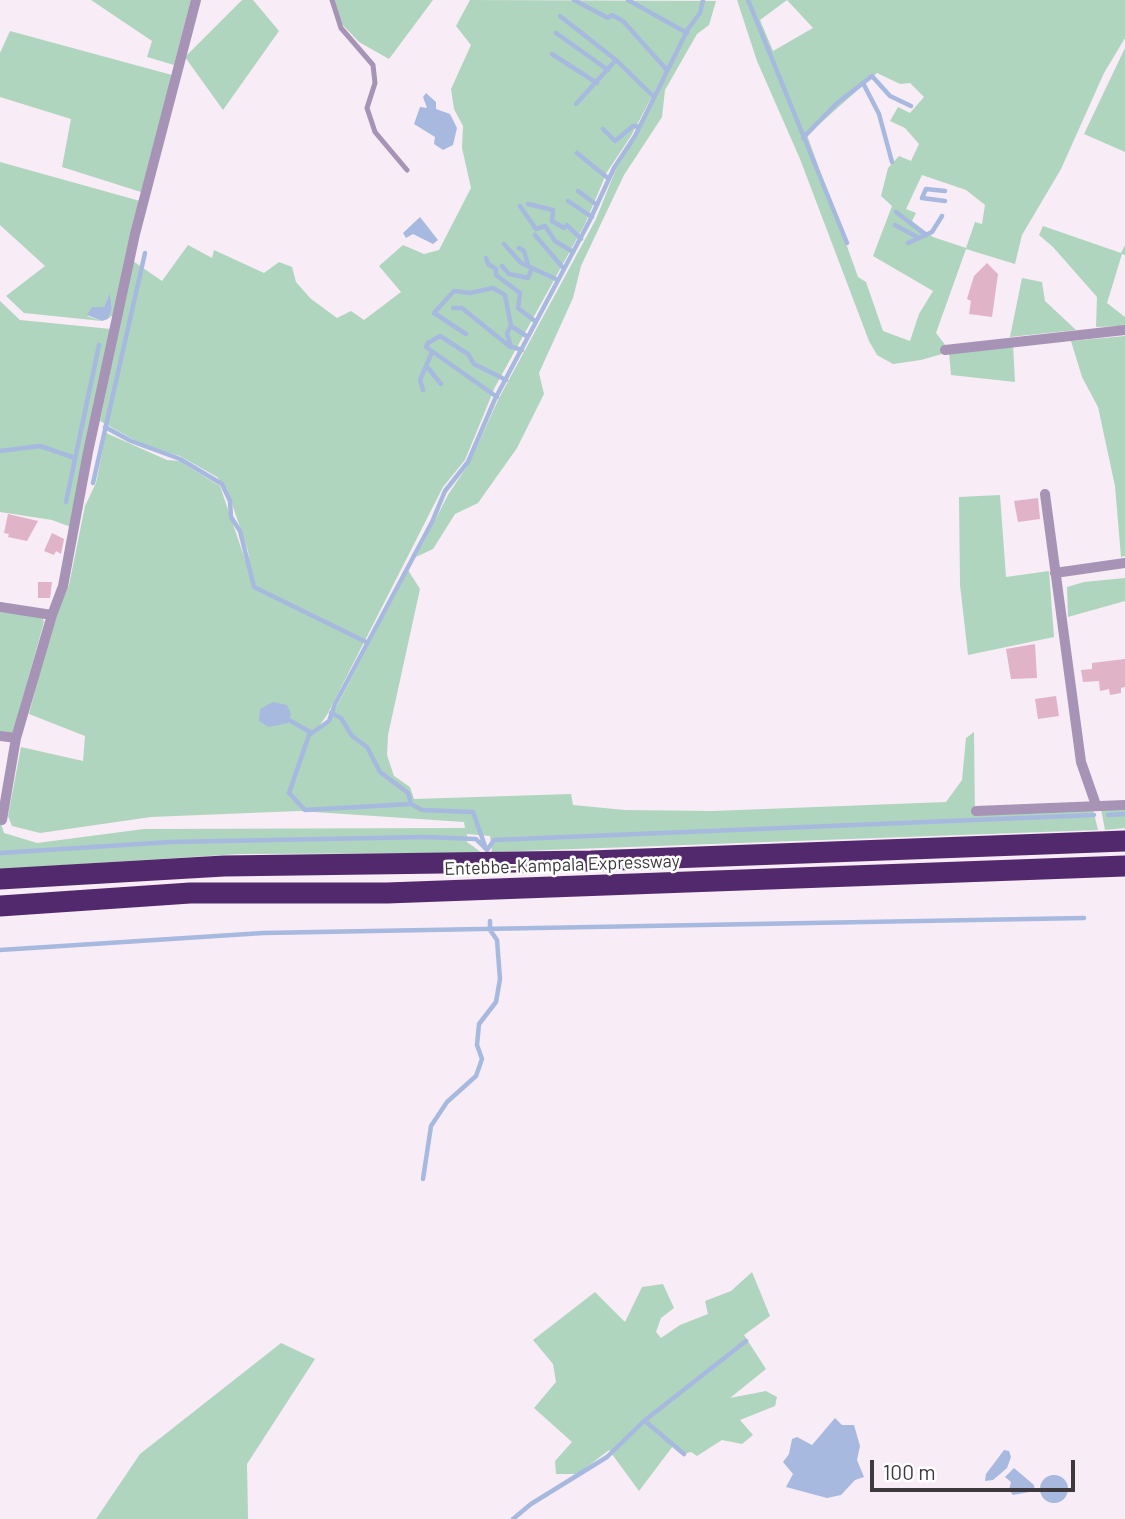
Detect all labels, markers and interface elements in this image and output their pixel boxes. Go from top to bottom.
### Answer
street label: Entebbe-Kampala Expressway [444,850,680,880]
scale bar [873,1446,1078,1490]
text: 100 m [883,1459,936,1484]

